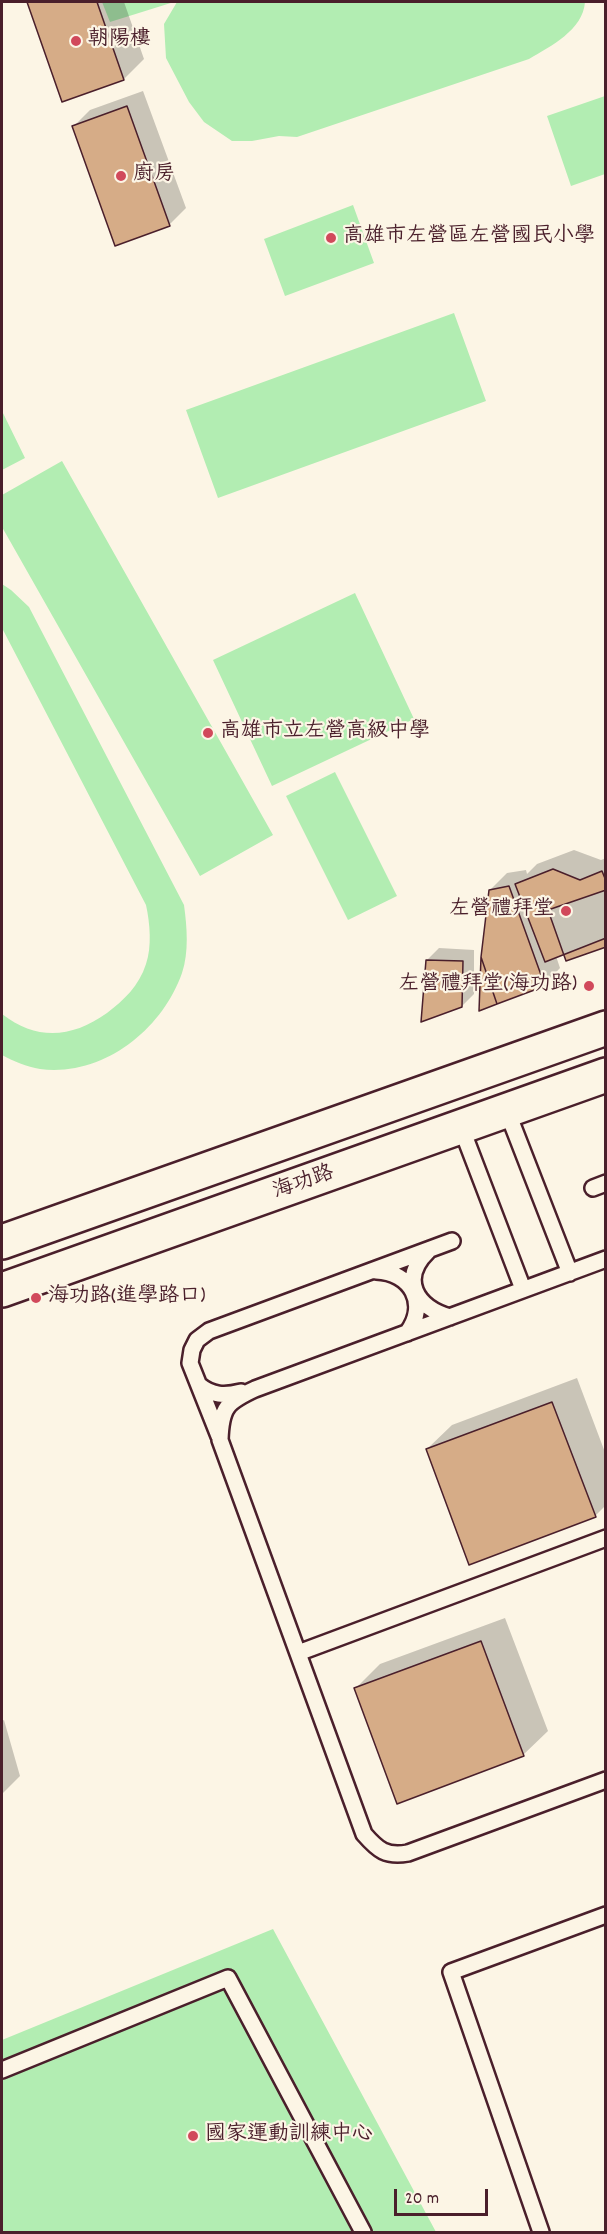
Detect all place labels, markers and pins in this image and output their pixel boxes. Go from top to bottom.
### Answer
place label: 朝陽樓 [88,28,151,54]
marker: 朝陽樓 [69,34,83,48]
place label: 廚房 [133,163,175,189]
marker: 廚房 [114,169,128,183]
place label: 高雄市左營區左營國民小學 [343,225,595,251]
marker: 高雄市左營區左營國民小學 [324,231,338,245]
place label: 高雄市立左營高級中學 [220,720,430,746]
marker: 高雄市立左營高級中學 [201,726,215,740]
place label: 左營禮拜堂 [449,898,554,924]
marker: 左營禮拜堂 [559,904,573,918]
place label: 左營禮拜堂(海功路) [399,973,577,999]
marker: 左營禮拜堂(海功路) [582,979,596,993]
place label: 海功路(進學路口) [48,1285,205,1311]
marker: 海功路(進學路口) [29,1291,43,1305]
place label: 國家運動訓練中心 [205,2123,373,2149]
marker: 國家運動訓練中心 [186,2129,200,2143]

